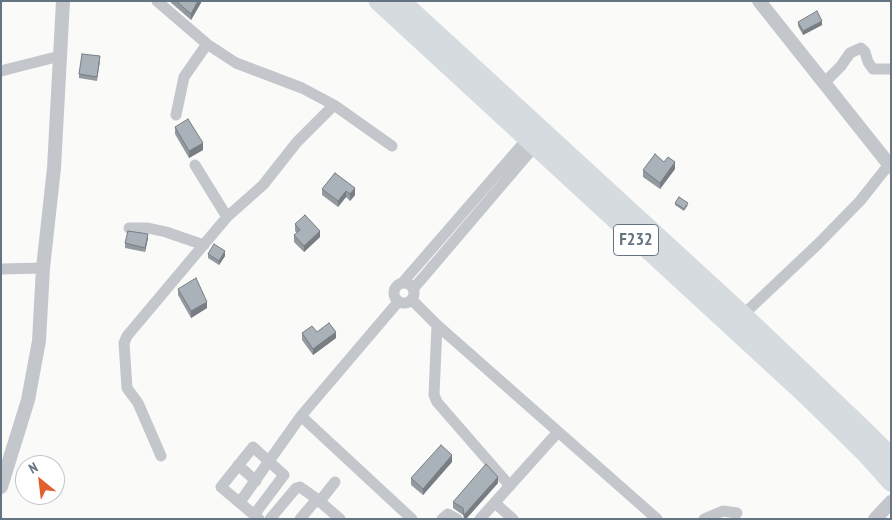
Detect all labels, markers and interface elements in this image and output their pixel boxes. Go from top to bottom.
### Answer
road number: F232 [614,224,658,256]
north arrow [15,455,65,505]
text: N [26,458,41,477]

